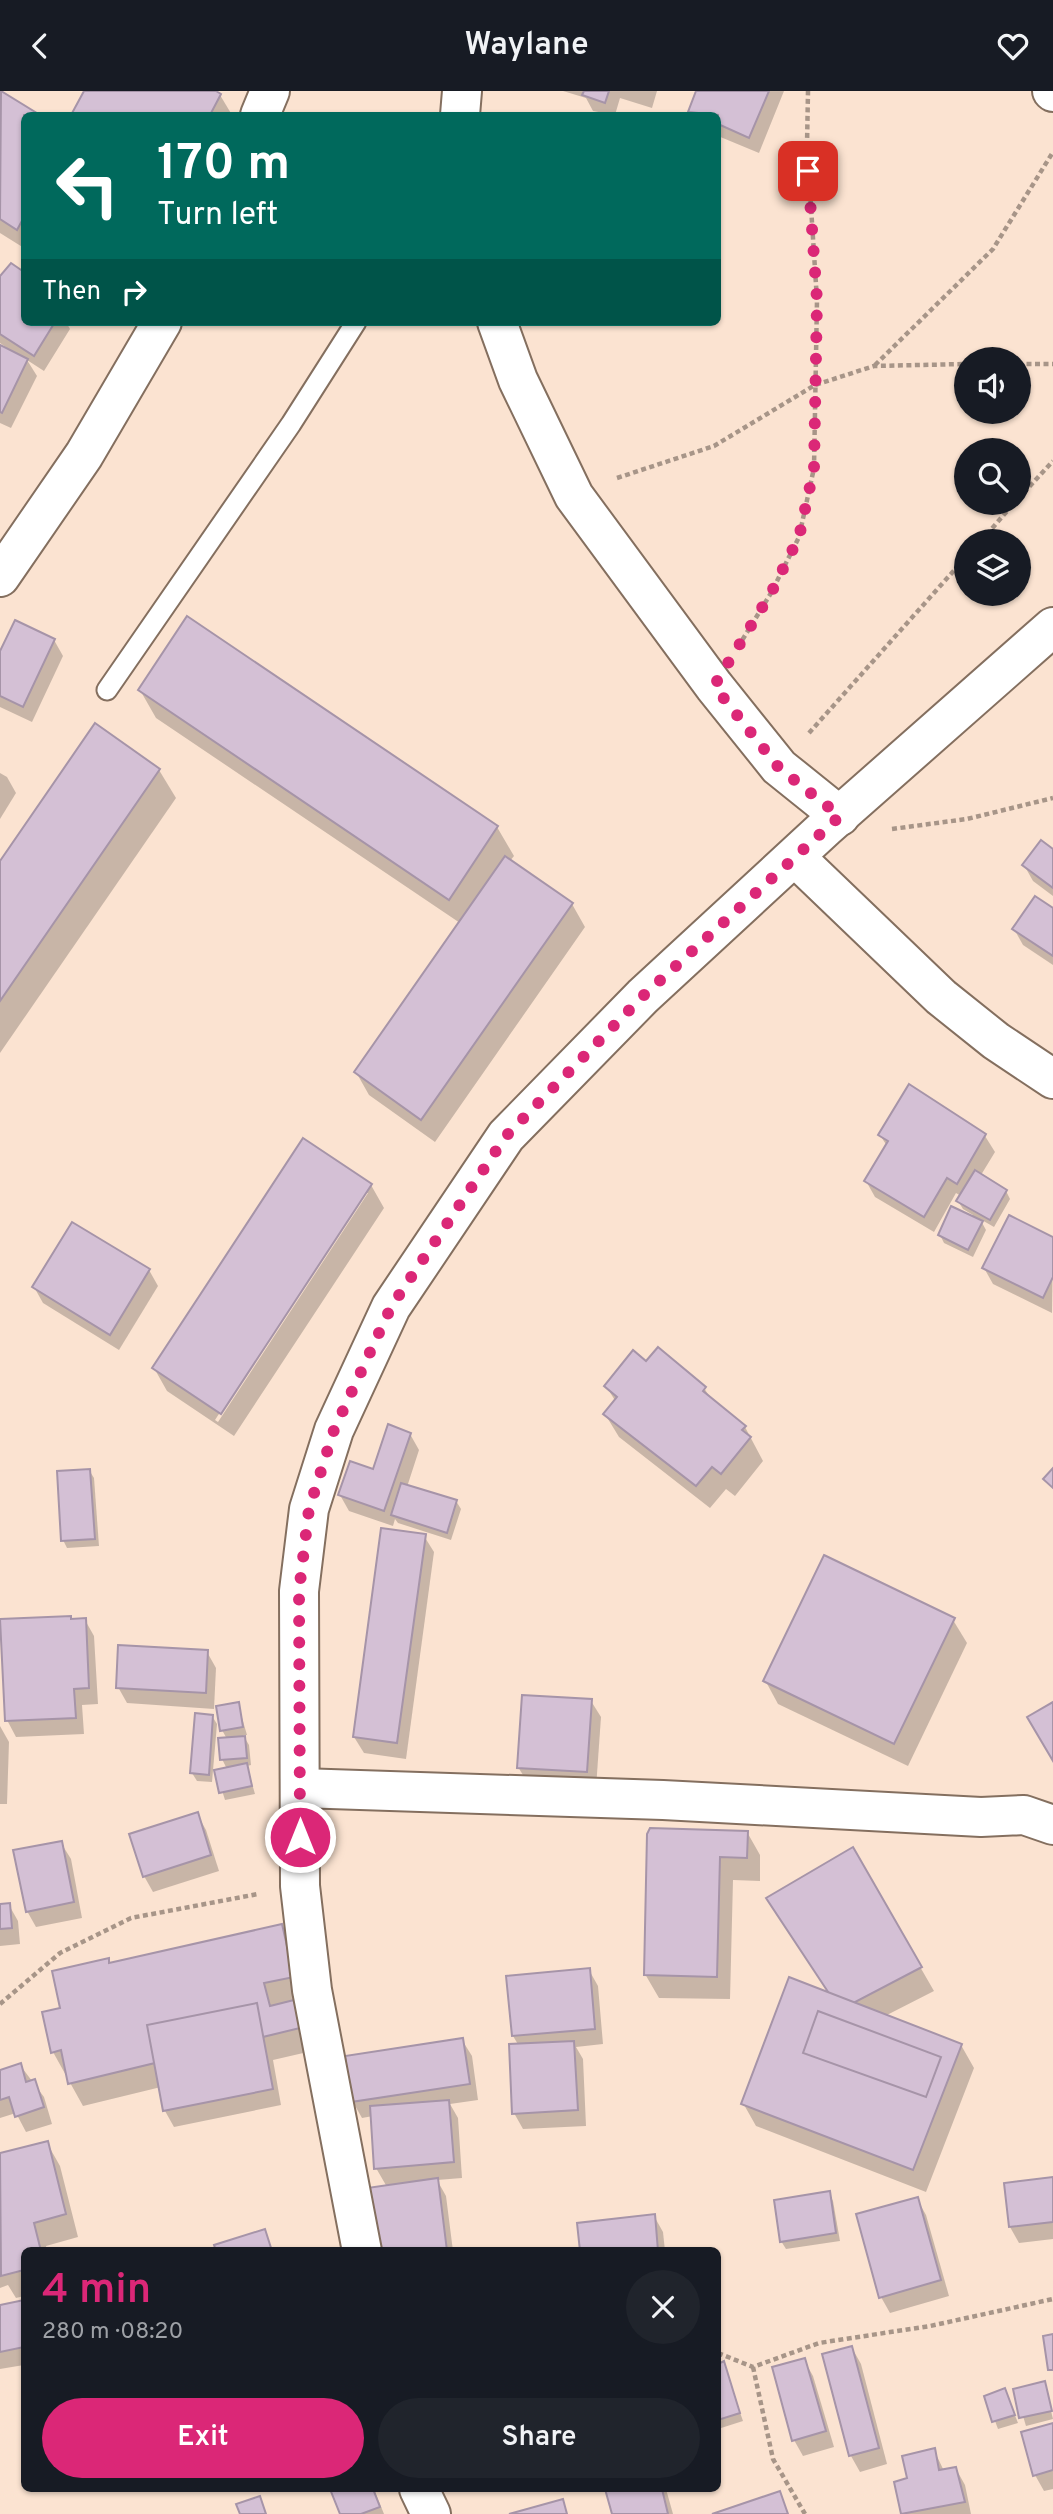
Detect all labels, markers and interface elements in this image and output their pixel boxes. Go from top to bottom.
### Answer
text: Waylane [464,26,589,66]
icon: back [21,27,59,65]
icon: heart [994,27,1032,65]
text: 170 m [157,135,290,197]
icon: left [42,140,133,231]
pin [778,141,838,201]
icon: arrive [789,152,827,190]
text: Turn left [157,196,278,236]
icon: right [115,273,153,311]
text: Then [42,276,101,309]
map controls [954,347,1031,606]
button: sound [954,347,1031,424]
button: search [954,438,1031,515]
button: layers [954,529,1031,606]
position arrow [263,1800,337,1874]
text: 4 min [42,2265,151,2318]
button: close [626,2270,700,2344]
text: 280 m · 08:20 [42,2318,183,2347]
button: Exit [42,2398,364,2478]
button: Share [378,2398,700,2478]

